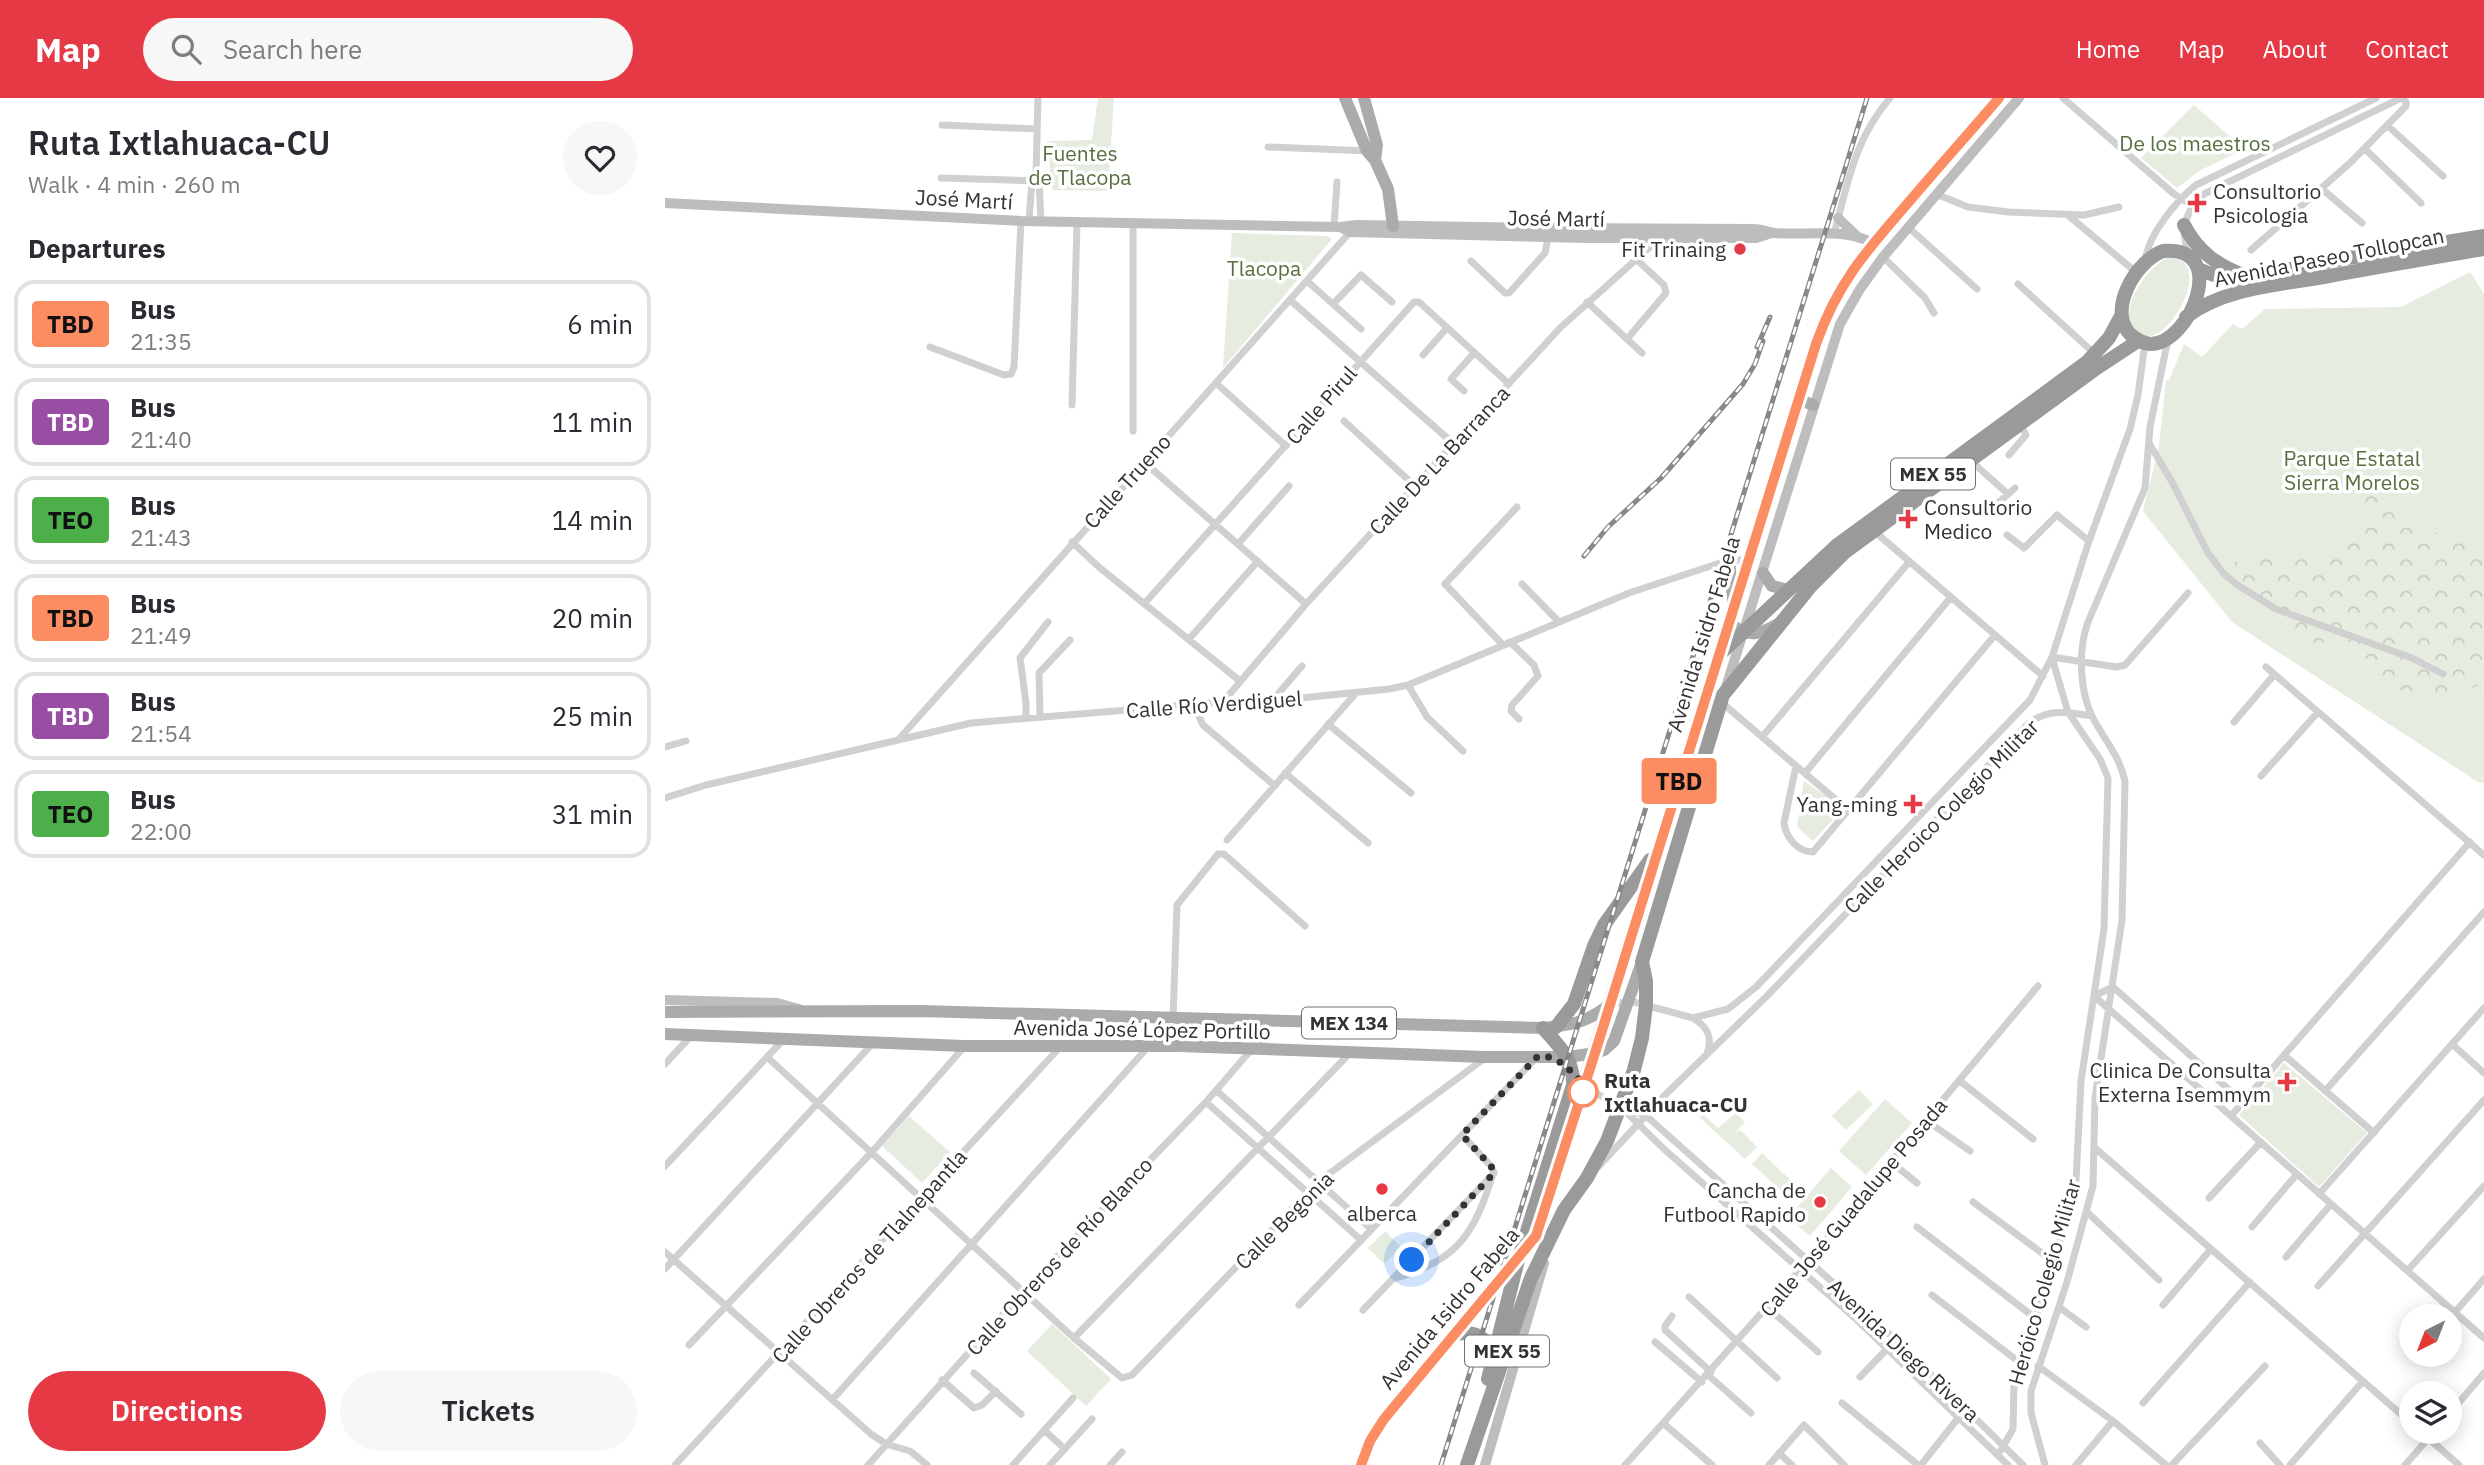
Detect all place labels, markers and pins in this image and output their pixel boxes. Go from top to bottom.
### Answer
place label: Consultorio Psicologia [2213,177,2321,229]
marker: Consultorio Psicologia [2187,193,2207,213]
place label: Fit Trinaing [1621,235,1726,263]
marker: Fit Trinaing [1732,241,1748,257]
place label: Consultorio Medico [1924,493,2032,545]
marker: Consultorio Medico [1898,509,1918,529]
place label: Yang-ming [1796,790,1897,818]
marker: Yang-ming [1903,794,1923,814]
place label: Clinica De Consulta Externa Isemmym [2089,1056,2271,1108]
place label: Ruta Ixtlahuaca-CU [1604,1066,1748,1118]
marker: Clinica De Consulta Externa Isemmym [2277,1072,2297,1092]
marker: Ruta Ixtlahuaca-CU [1568,1077,1598,1107]
place label: Cancha de Futbool Rapido [1663,1176,1806,1228]
marker: alberca [1374,1181,1390,1197]
marker: Cancha de Futbool Rapido [1812,1194,1828,1210]
place label: alberca [1347,1199,1417,1227]

